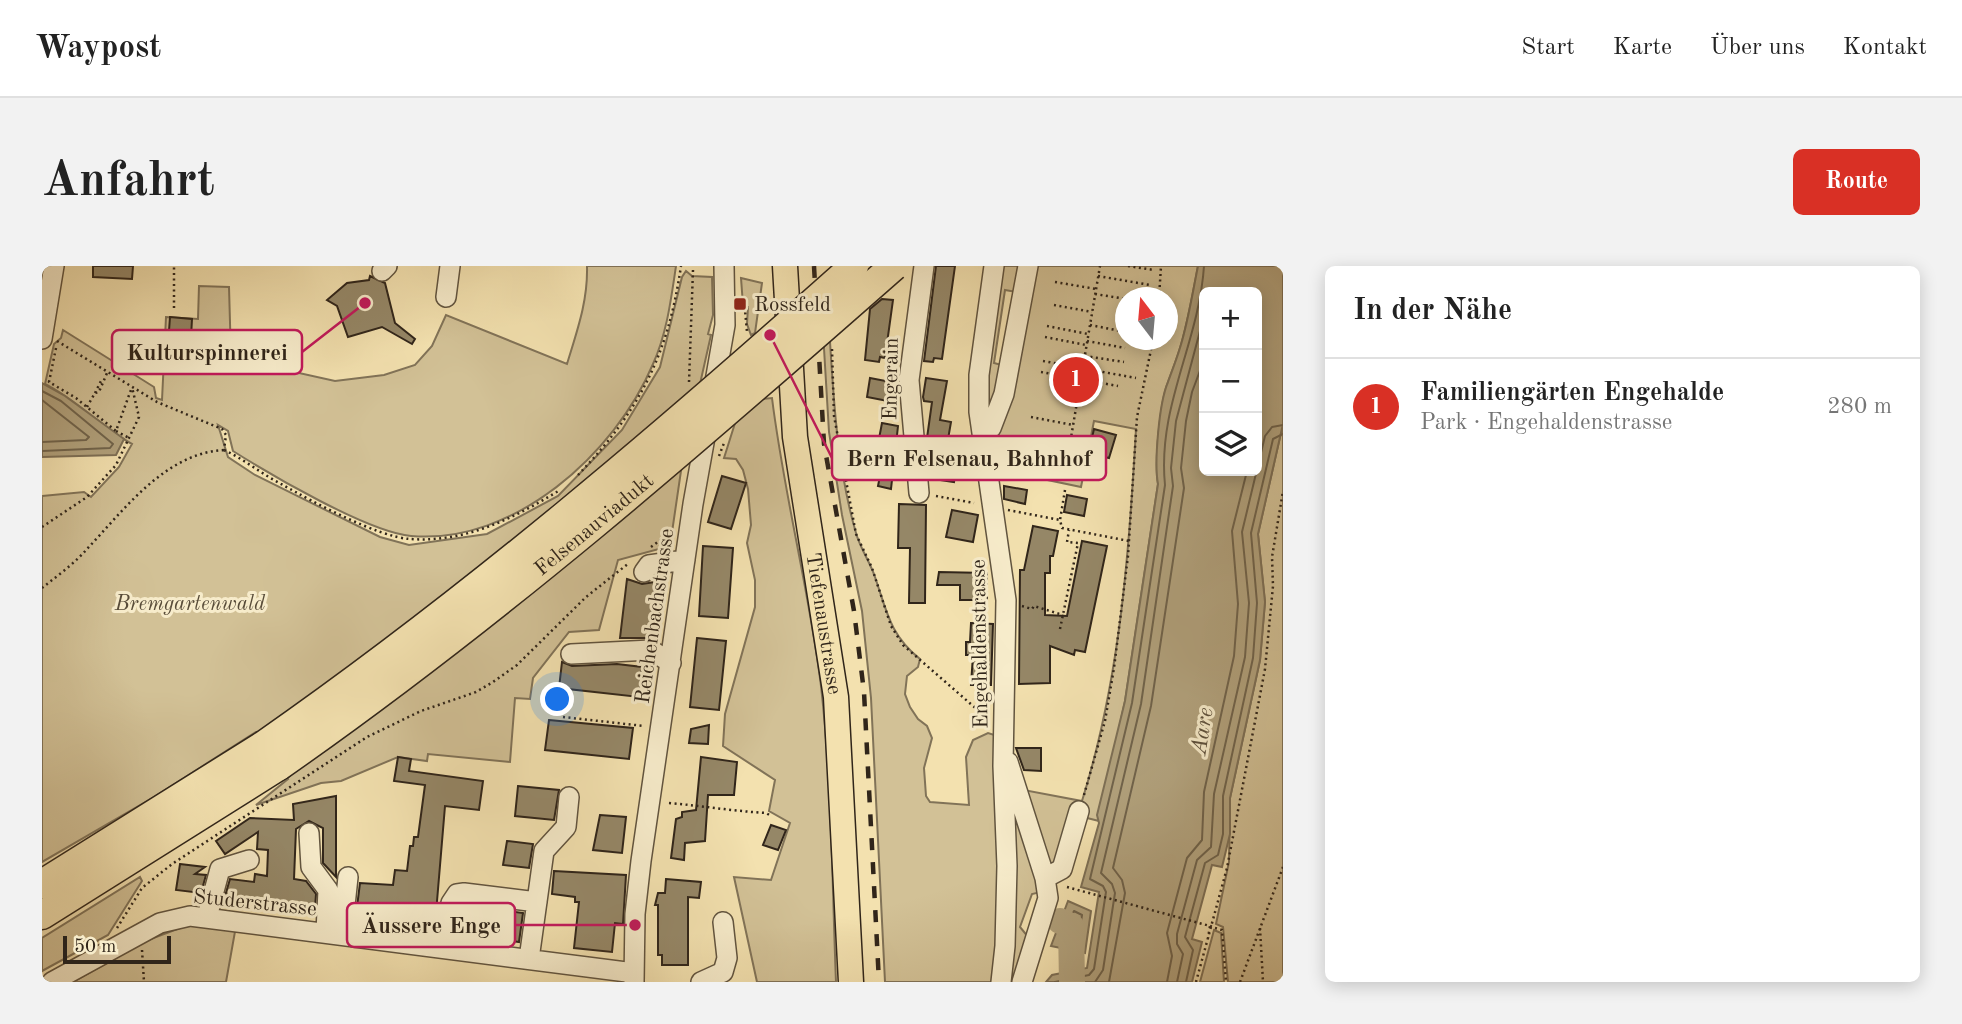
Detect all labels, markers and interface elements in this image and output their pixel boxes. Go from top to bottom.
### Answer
text: Waypost [35,32,161,65]
text: Start [1521,36,1575,60]
text: Karte [1613,36,1672,60]
text: Über uns [1710,36,1805,60]
text: Kontakt [1843,36,1927,60]
button: Route [1793,149,1920,215]
text: Anfahrt [42,158,215,207]
north arrow [1115,287,1178,350]
map controls [1199,287,1262,476]
button: + [1199,287,1262,350]
place label: Rossfeld [754,295,831,316]
marker: Rossfeld [732,296,748,312]
text: In der Nähe [1353,296,1512,326]
callout: Kulturspinnerei [112,330,302,374]
street label: Engerain [880,337,903,421]
text: Kulturspinnerei [126,342,288,365]
button: − [1199,350,1262,413]
pin: 1 [1053,354,1099,406]
text: Familiengärten Engehalde [1420,380,1724,406]
text: 1 [1369,395,1383,418]
text: 280 m [1827,395,1892,418]
text: Park · Engehaldenstrasse [1420,411,1672,434]
button: layers [1199,413,1262,476]
callout: Bern Felsenau, Bahnhof [832,436,1106,480]
text: Bern Felsenau, Bahnhof [846,448,1094,471]
street label: Felsenauviadukt [531,470,658,580]
street label: Reichenbachstrasse [633,527,678,705]
street label: Tiefenaustrasse [801,551,844,696]
street label: Engehaldenstrasse [969,559,992,729]
park label: Bremgartenwald [114,594,266,615]
your location [540,682,574,716]
water label: Aare [1187,706,1218,759]
street label: Studerstrasse [192,887,318,920]
callout: Äussere Enge [347,903,515,947]
text: Äussere Enge [361,912,501,938]
scale bar [63,933,172,965]
text: 50 m [74,938,116,957]

